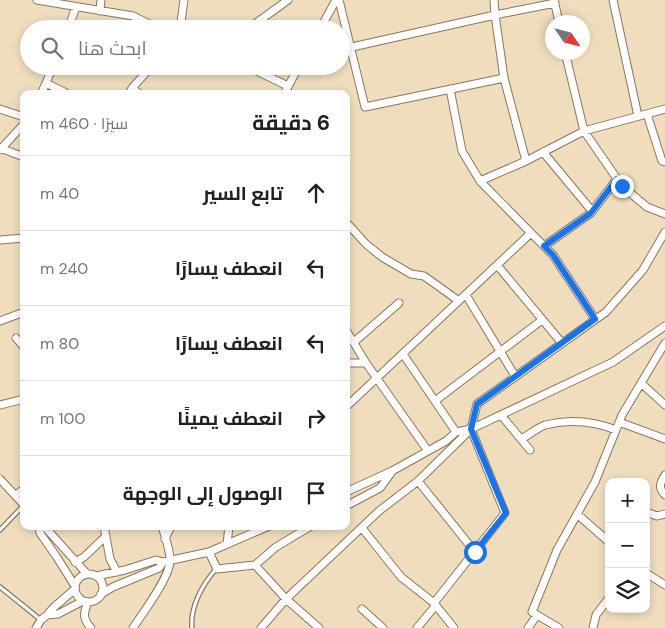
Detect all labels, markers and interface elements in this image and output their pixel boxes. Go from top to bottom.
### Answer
north arrow [545,15,590,60]
search box [20,20,350,75]
icon: search [38,34,66,62]
text: ابحث هنا [78,36,147,61]
text: 6 دقيقة [252,109,330,137]
text: سيرًا · 460 m [40,113,128,134]
route end [611,175,634,198]
icon: ahead [302,179,330,207]
text: تابع السير [203,181,283,206]
text: 40 m [40,183,79,204]
icon: left [302,254,330,282]
text: انعطف يسارًا [175,256,283,281]
text: 240 m [40,258,88,279]
icon: left [302,329,330,357]
text: انعطف يسارًا [175,331,283,356]
text: 80 m [40,333,79,354]
icon: right [302,404,330,432]
text: انعطف يمينًا [177,406,283,431]
text: 100 m [40,408,85,429]
map controls [605,478,650,613]
button: + [605,478,650,523]
icon: arrive [302,479,330,507]
text: الوصول إلى الوجهة [123,481,283,506]
button: − [605,523,650,568]
route start [464,541,487,564]
button: layers [605,568,650,613]

